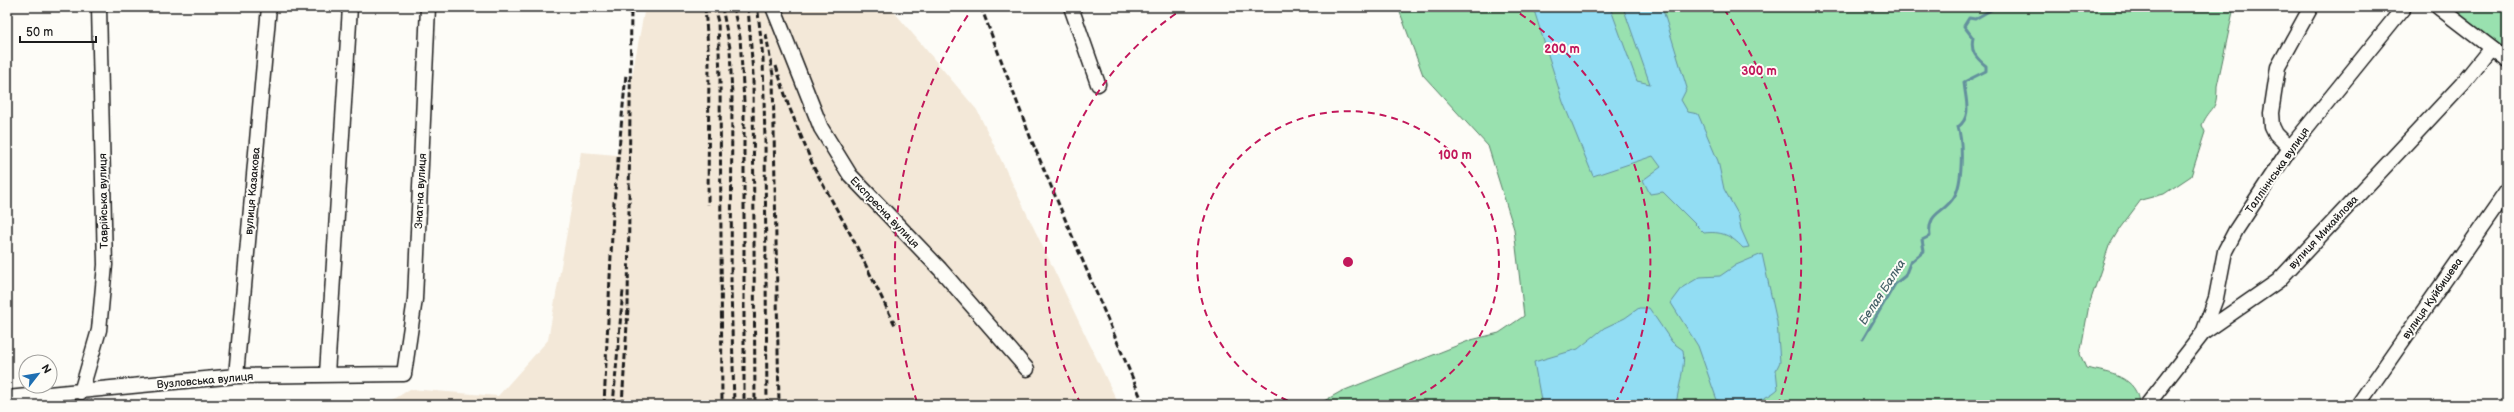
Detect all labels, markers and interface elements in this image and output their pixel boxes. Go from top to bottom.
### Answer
scale bar [20,18,96,44]
text: 50 m [26,25,53,40]
text: 200 m [1544,42,1580,57]
text: 300 m [1741,64,1777,79]
street label: Талліннська вулиця [2243,125,2312,216]
street label: вулиця Казакова [242,146,263,235]
text: 100 m [1438,148,1472,163]
street label: Таврійська вулиця [96,153,111,249]
street label: Знатна вулиця [412,153,429,229]
street label: Експресна вулиця [847,174,922,251]
street label: вулиця Михайлова [2286,192,2361,272]
centre of rings [1341,255,1355,269]
street label: вулиця Куйбишева [2399,255,2466,341]
water label: Белая Балка [1856,257,1909,328]
north arrow [18,354,58,394]
text: N [38,362,54,376]
street label: Вузловська вулиця [156,370,254,391]

